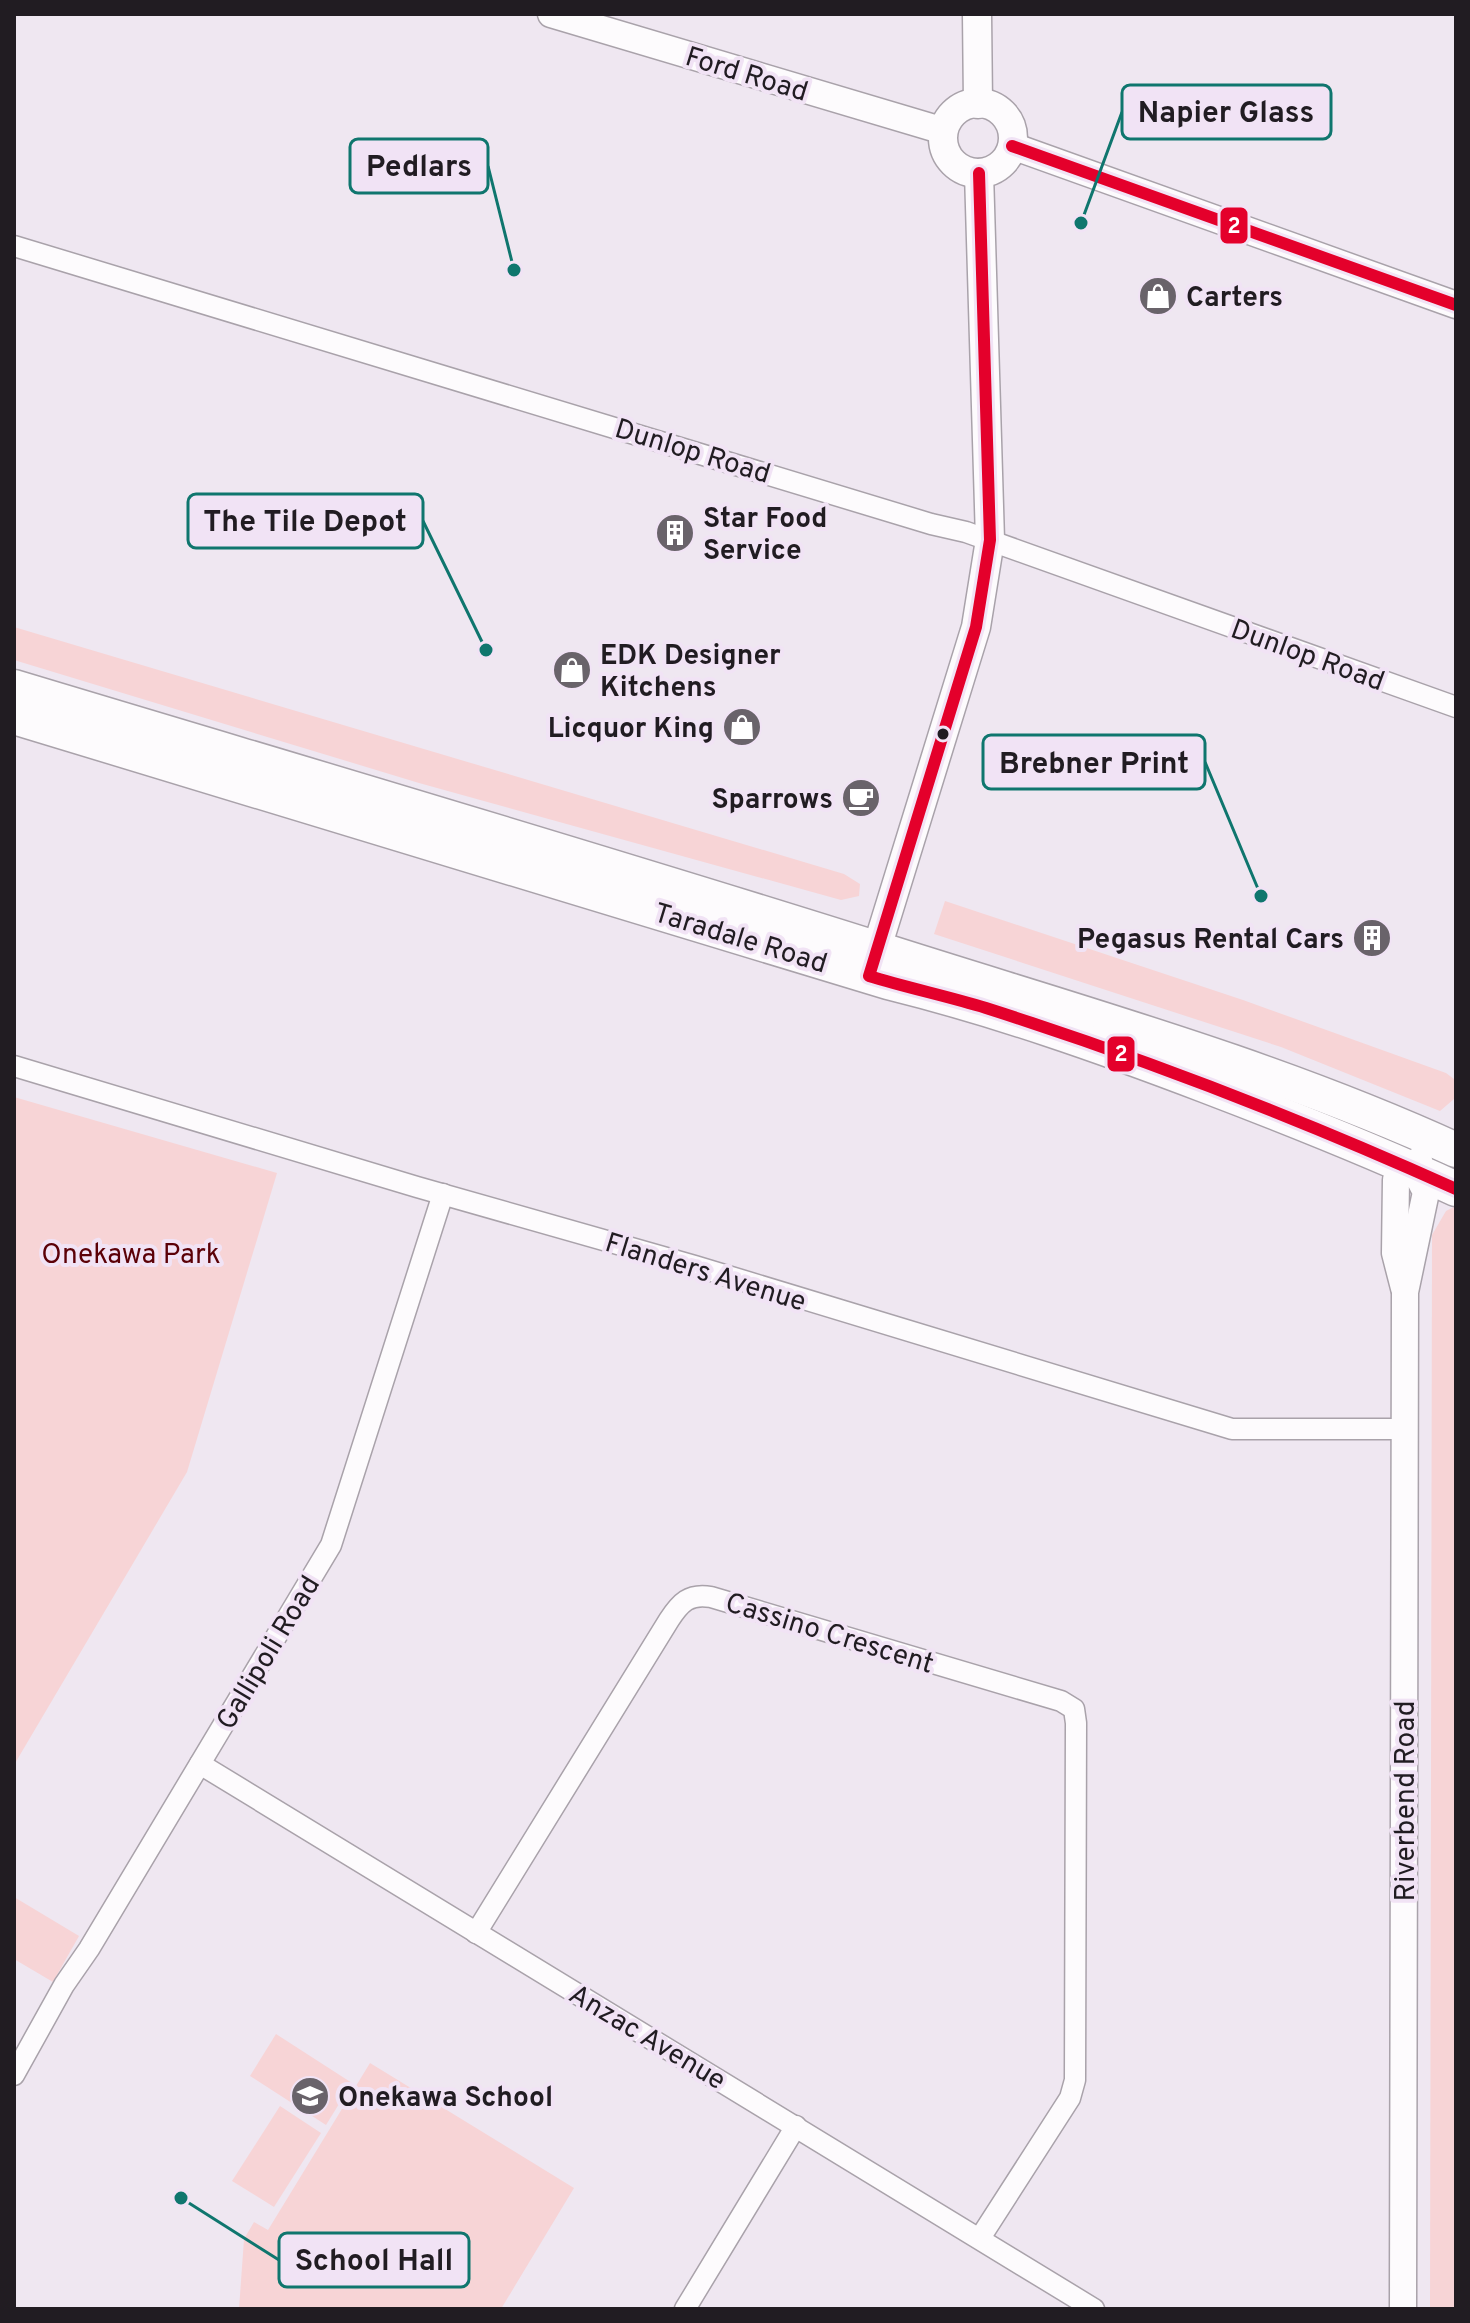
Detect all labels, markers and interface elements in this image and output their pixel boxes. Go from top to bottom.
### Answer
street label: Ford Road [680,40,812,112]
callout: Napier Glass [1122,85,1331,139]
text: Napier Glass [1138,96,1314,133]
callout: Pedlars [350,139,488,193]
text: Pedlars [366,150,472,187]
line badge: 2 [1219,206,1249,245]
text: 2 [1227,214,1241,241]
shop icon: Carters [1137,275,1179,317]
place label: Carters [1186,281,1283,317]
street label: Dunlop Road [610,412,774,494]
callout: The Tile Depot [188,494,423,548]
place label: Star Food Service [703,502,827,570]
text: The Tile Depot [203,505,407,542]
building icon: Star Food Service [654,512,696,554]
street label: Dunlop Road [1225,612,1389,701]
place label: EDK Designer Kitchens [600,639,781,707]
shop icon: EDK Designer Kitchens [551,649,593,691]
shop icon: Licquor King [721,706,763,748]
place label: Licquor King [548,712,714,748]
unlabelled marker [935,726,951,742]
callout: Brebner Print [983,735,1205,789]
text: Brebner Print [999,747,1189,784]
cafe icon: Sparrows [840,777,882,819]
place label: Sparrows [711,783,833,819]
street label: Taradale Road [649,896,831,983]
building icon: Pegasus Rental Cars [1351,917,1393,959]
place label: Pegasus Rental Cars [1077,923,1344,959]
line badge: 2 [1106,1035,1136,1073]
text: 2 [1114,1042,1128,1069]
street label: Flanders Avenue [600,1226,810,1322]
park label: Onekawa Park [41,1238,221,1274]
street label: Gallipoli Road [209,1570,330,1737]
street label: Cassino Crescent [721,1586,938,1684]
street label: Riverbend Road [1389,1701,1425,1901]
street label: Anzac Avenue [561,1978,732,2100]
school or university icon: Onekawa School [289,2075,331,2117]
place label: Onekawa School [338,2081,553,2117]
callout: School Hall [279,2233,469,2287]
text: School Hall [295,2244,453,2281]

